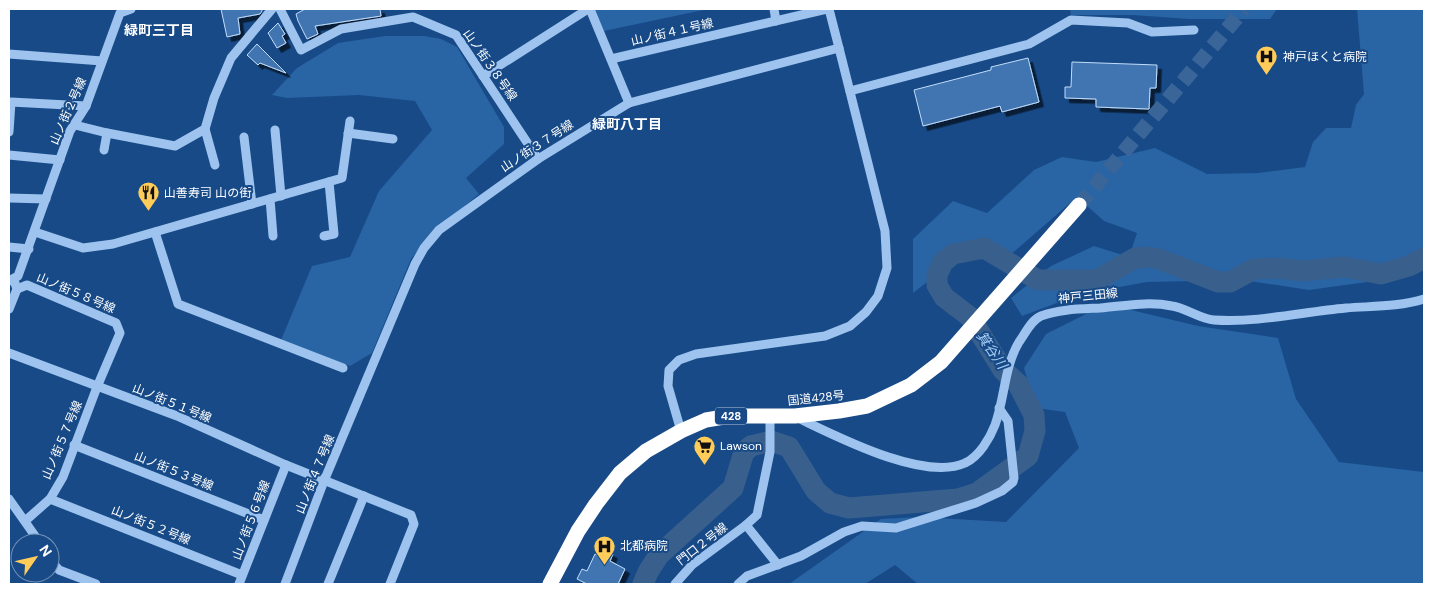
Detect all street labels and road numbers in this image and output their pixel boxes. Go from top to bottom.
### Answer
street label: 山ノ街４１号線 [629,15,715,49]
street label: 山ノ街３８号線 [459,26,521,104]
street label: 山ノ街２号線 [46,75,90,147]
street label: 山ノ街３７号線 [497,116,577,176]
street label: 山ノ街５８号線 [34,269,118,317]
street label: 神戸三田線 [1057,285,1119,307]
street label: 山ノ街５１号線 [130,380,214,426]
street label: 国道428号 [787,387,845,409]
street label: 山ノ街５７号線 [38,398,86,482]
road number: 428 [715,408,747,424]
street label: 山ノ街４７号線 [292,432,338,516]
street label: 山ノ街５３号線 [132,448,216,494]
street label: 山ノ街５６号線 [228,478,274,562]
street label: 山ノ街５２号線 [109,502,193,548]
street label: 門口２号線 [673,519,731,569]

